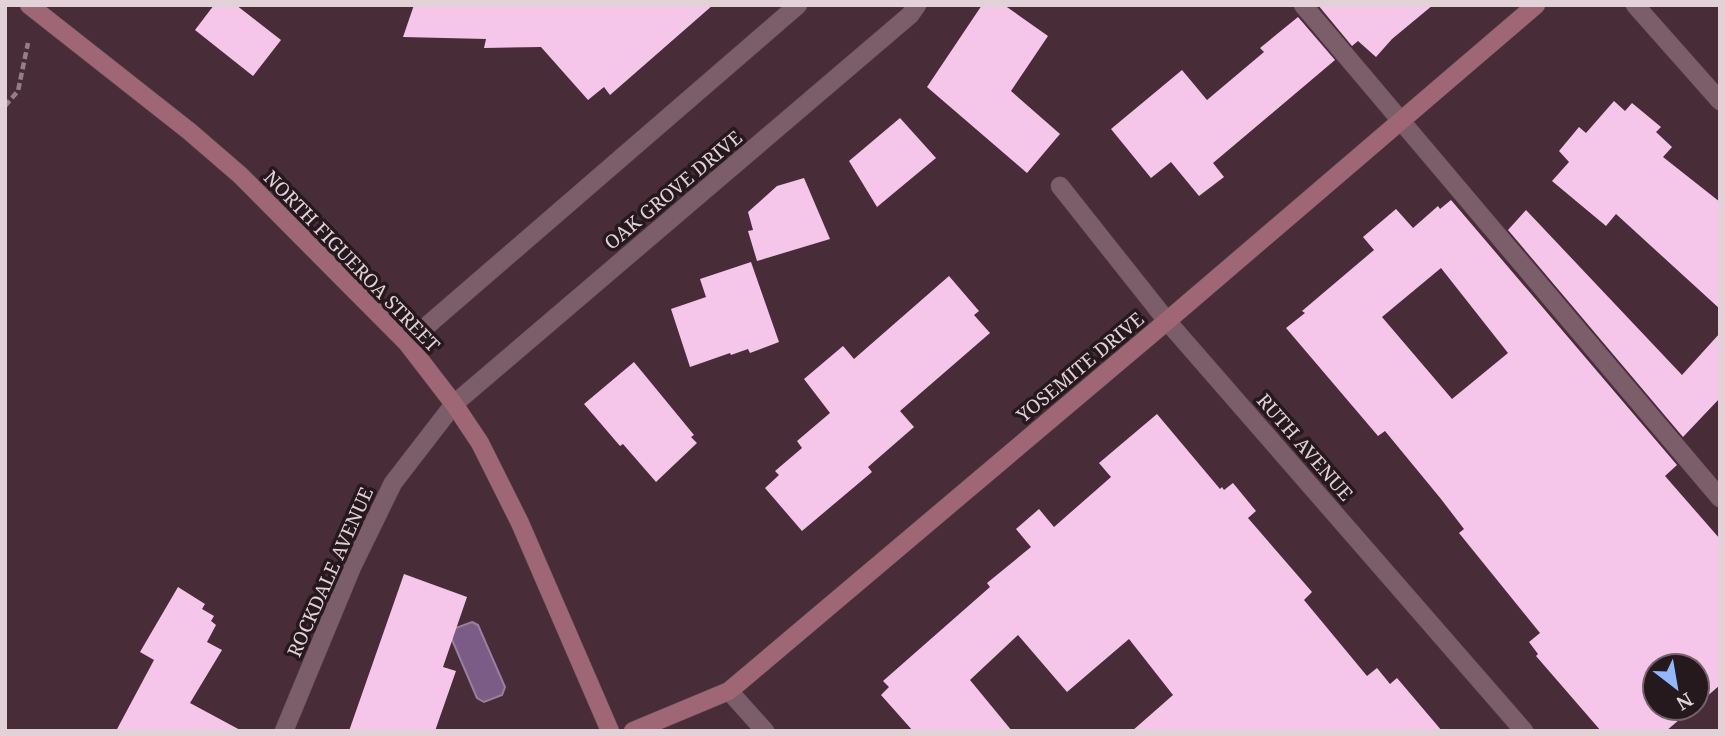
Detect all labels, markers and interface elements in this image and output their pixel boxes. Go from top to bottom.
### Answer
street label: OAK GROVE DRIVE [599,125,747,255]
street label: NORTH FIGUEROA STREET [258,165,446,358]
street label: YOSEMITE DRIVE [1010,306,1149,429]
street label: RUTH AVENUE [1251,388,1359,506]
street label: ROCKDALE AVENUE [281,483,379,661]
north arrow [1641,652,1711,722]
text: N [1672,687,1698,717]

